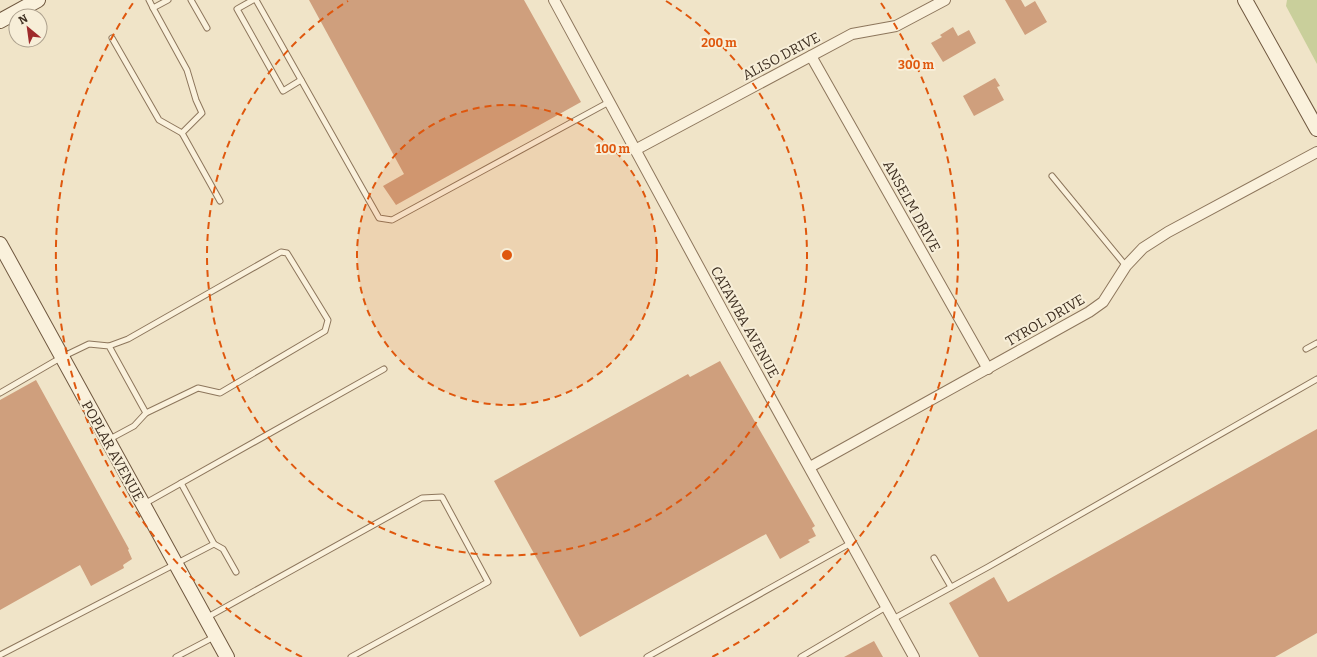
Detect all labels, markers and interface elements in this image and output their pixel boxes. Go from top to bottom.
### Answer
north arrow [8,8,48,48]
text: N [17,12,31,27]
street label: ALISO DRIVE [740,29,823,84]
text: 200 m [701,36,737,50]
text: 300 m [898,58,934,72]
text: 100 m [596,142,631,156]
street label: ANSELM DRIVE [879,157,944,255]
centre of rings [500,248,514,262]
street label: CATAWBA AVENUE [707,263,782,381]
street label: TYROL DRIVE [1003,291,1088,350]
street label: POPLAR AVENUE [78,398,147,505]

